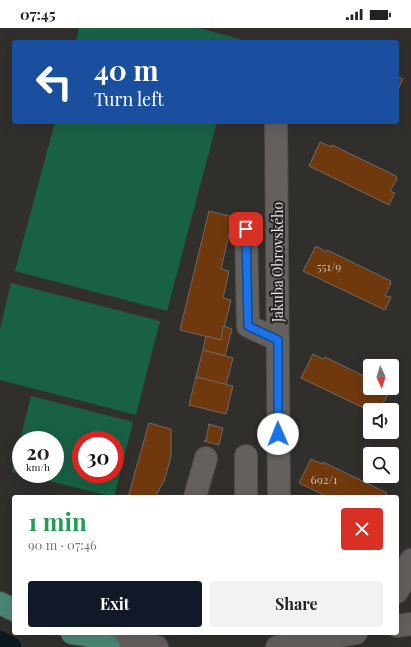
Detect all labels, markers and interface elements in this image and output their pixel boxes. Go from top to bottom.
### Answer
text: 07:45 [20,4,56,24]
text: 40 m [94,51,159,88]
icon: left [28,56,80,108]
text: Turn left [94,87,164,111]
street label: Jakuba Obrovského [268,202,287,323]
pin [229,212,263,246]
icon: arrive [235,218,257,240]
house number: 551/9 [317,258,341,274]
north arrow [363,359,399,395]
map controls [363,359,399,483]
button: sound [363,403,399,439]
position arrow [257,413,299,455]
speed limit sign: 30 [72,431,124,483]
text: 20 [26,438,50,465]
button: search [363,447,399,483]
text: km/h [26,460,50,474]
house number: 692/1 [311,471,338,487]
text: 1 min [28,505,87,537]
button: close [341,508,383,550]
text: 90 m · 07:46 [28,536,97,553]
button: Exit [28,581,202,627]
button: Share [210,581,383,627]

